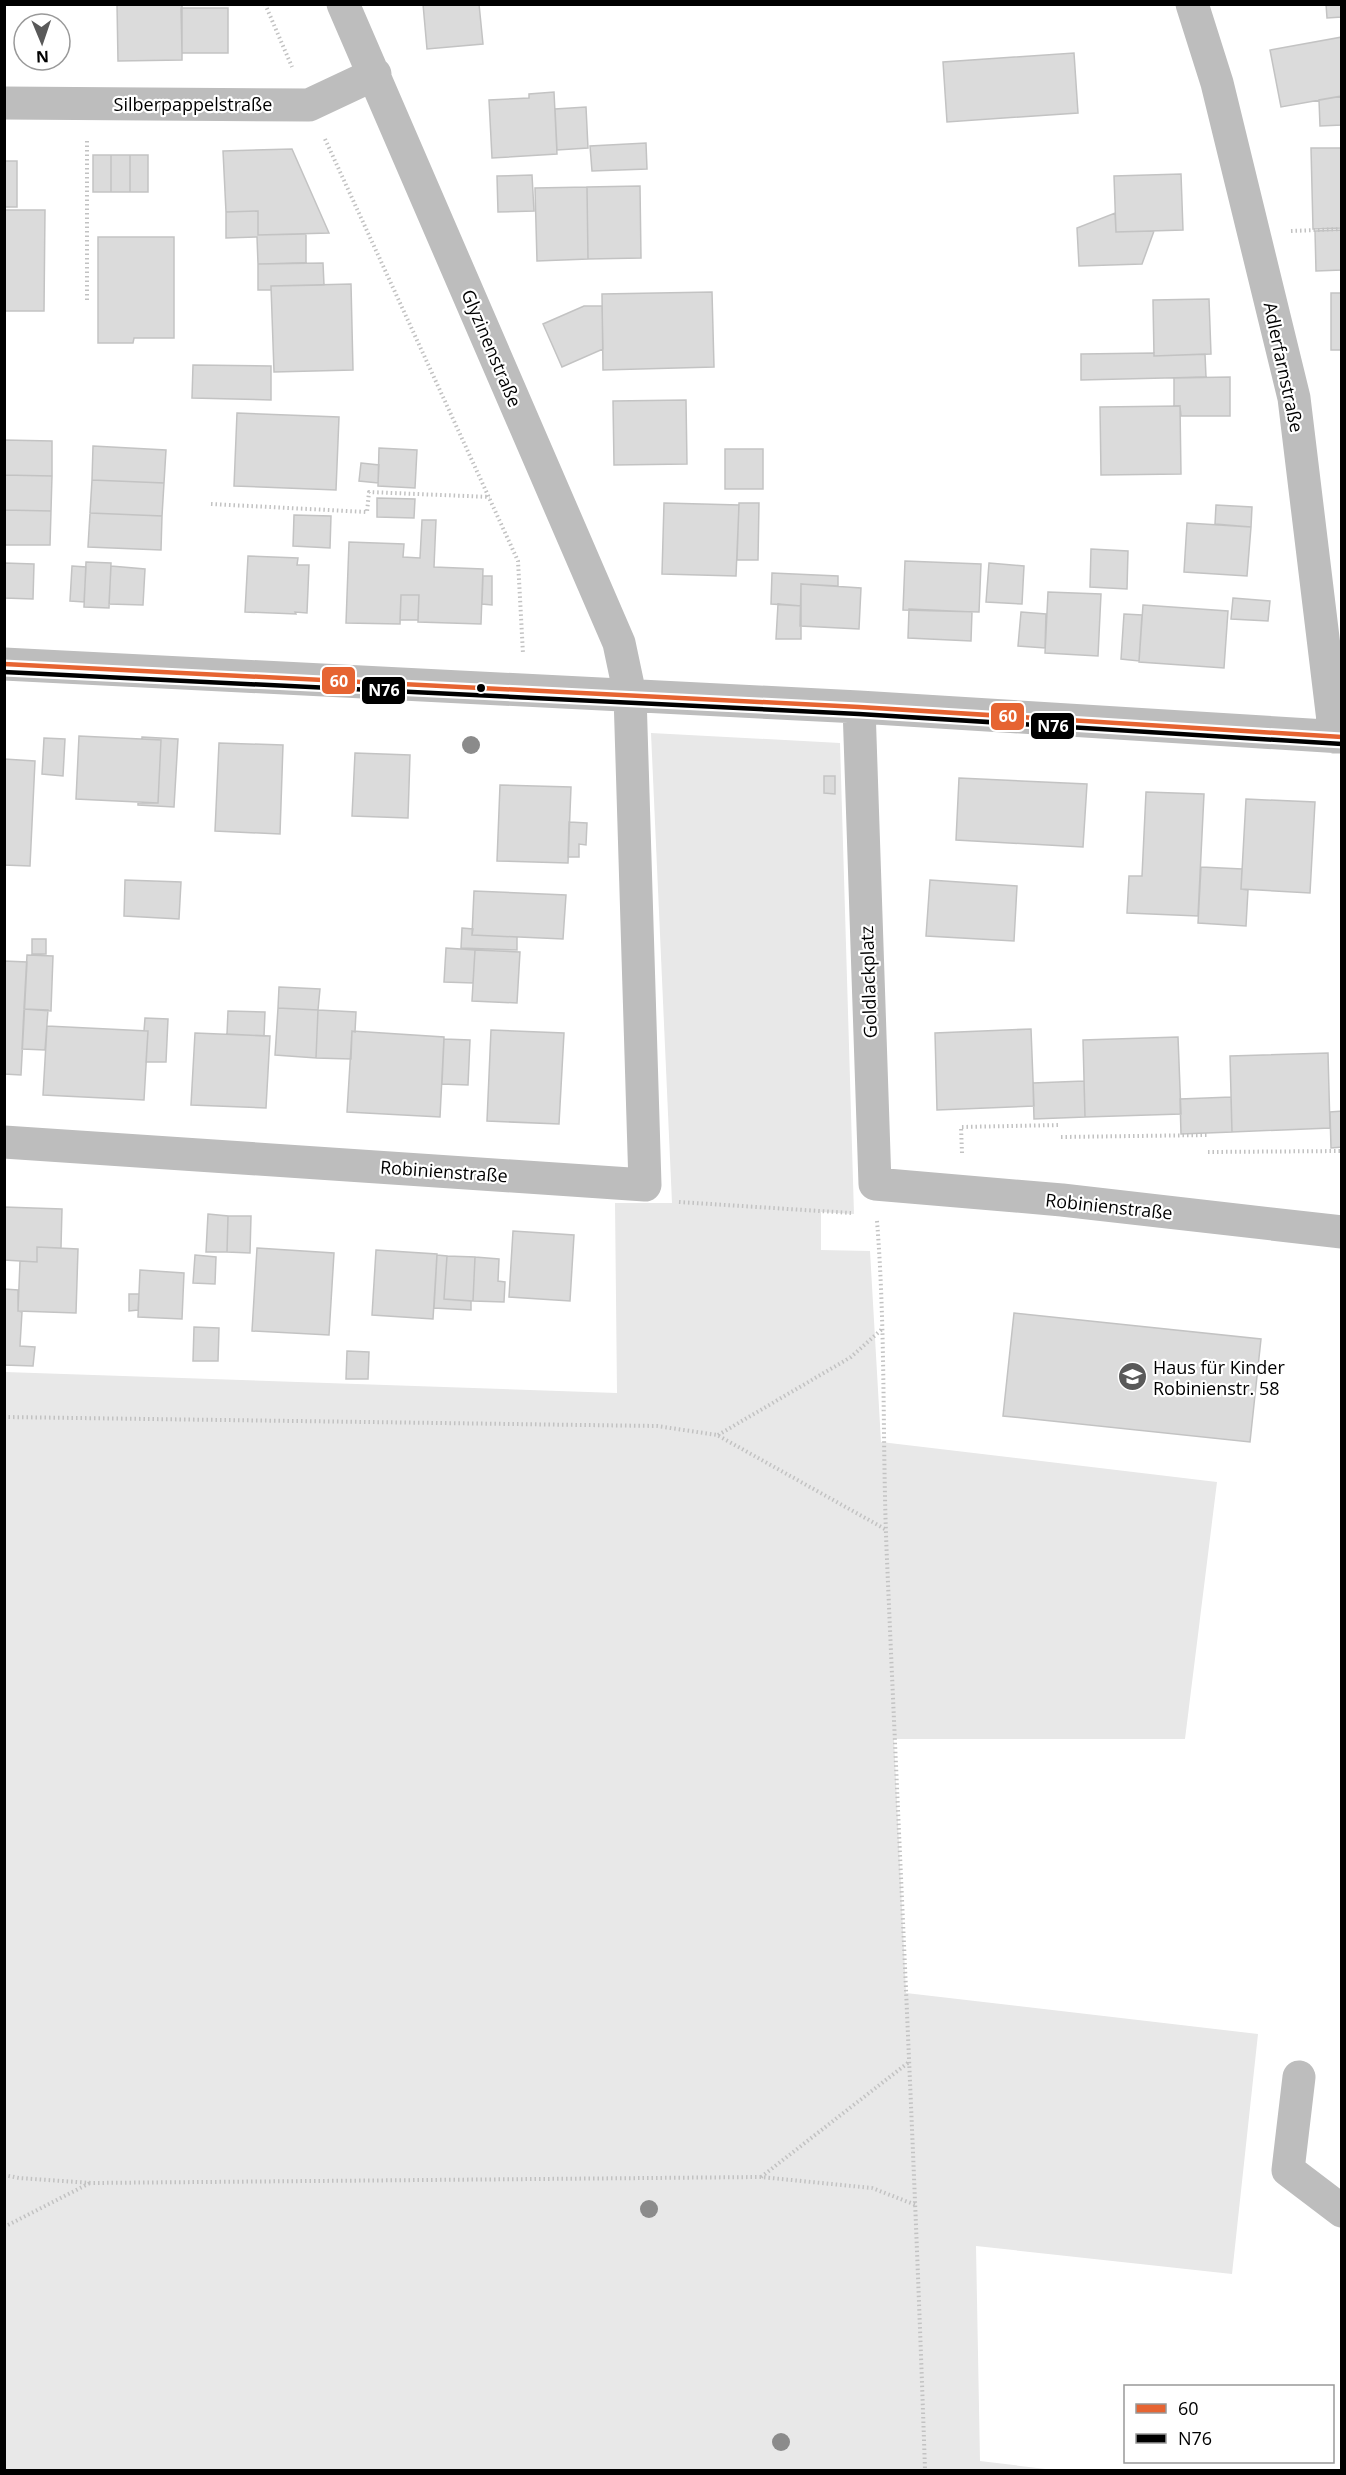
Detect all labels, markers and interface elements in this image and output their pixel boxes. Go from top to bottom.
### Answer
north arrow [12,12,72,72]
text: N [36,46,49,68]
street label: Silberpappelstraße [114,92,272,116]
street label: Glyzinenstraße [456,286,528,410]
street label: Adlerfarnstraße [1258,300,1310,434]
line badge: 60 [321,666,356,695]
text: 60 [330,670,348,692]
line badge: N76 [361,676,406,705]
text: N76 [368,679,400,701]
unlabelled marker [475,682,487,694]
line badge: 60 [990,702,1025,731]
text: 60 [999,705,1017,727]
line badge: N76 [1030,712,1075,740]
text: N76 [1037,715,1069,737]
street label: Goldlackplatz [854,925,882,1039]
street label: Robinienstraße [379,1155,509,1187]
street label: Robinienstraße [1044,1187,1174,1225]
place label: Haus für Kinder Robinienstr. 58 [1153,1355,1285,1400]
school or university icon: Haus für Kinder Robinienstr. 58 [1116,1361,1148,1393]
legend [1124,2385,1334,2463]
text: 60 [1178,2396,1199,2420]
text: N76 [1178,2426,1212,2450]

